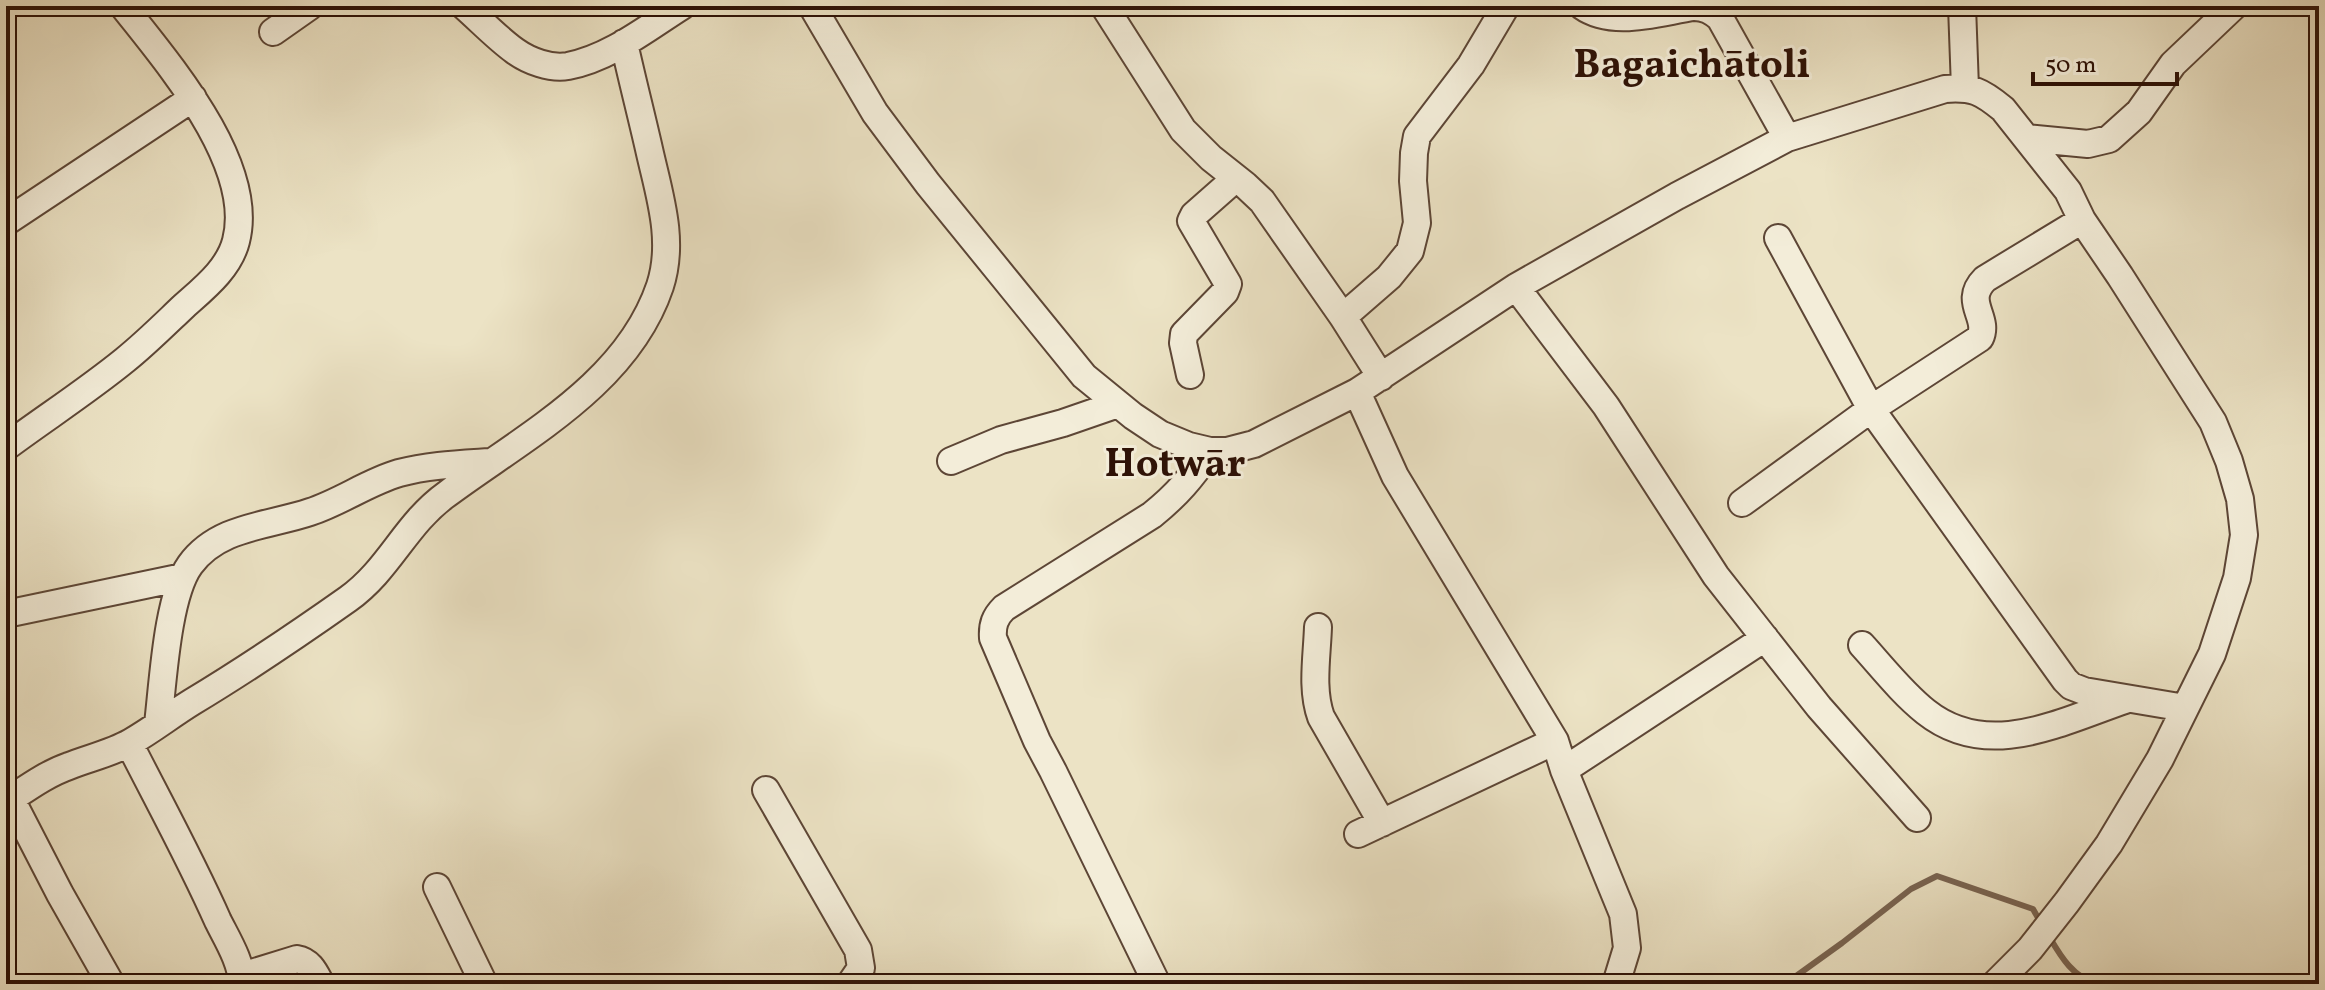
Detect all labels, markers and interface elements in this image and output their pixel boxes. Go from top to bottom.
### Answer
scale bar [2033,36,2177,86]
district label: Bagaichātoli [1574,39,1810,95]
text: 50 m [2045,49,2097,83]
district label: Hotwār [1105,438,1245,494]

